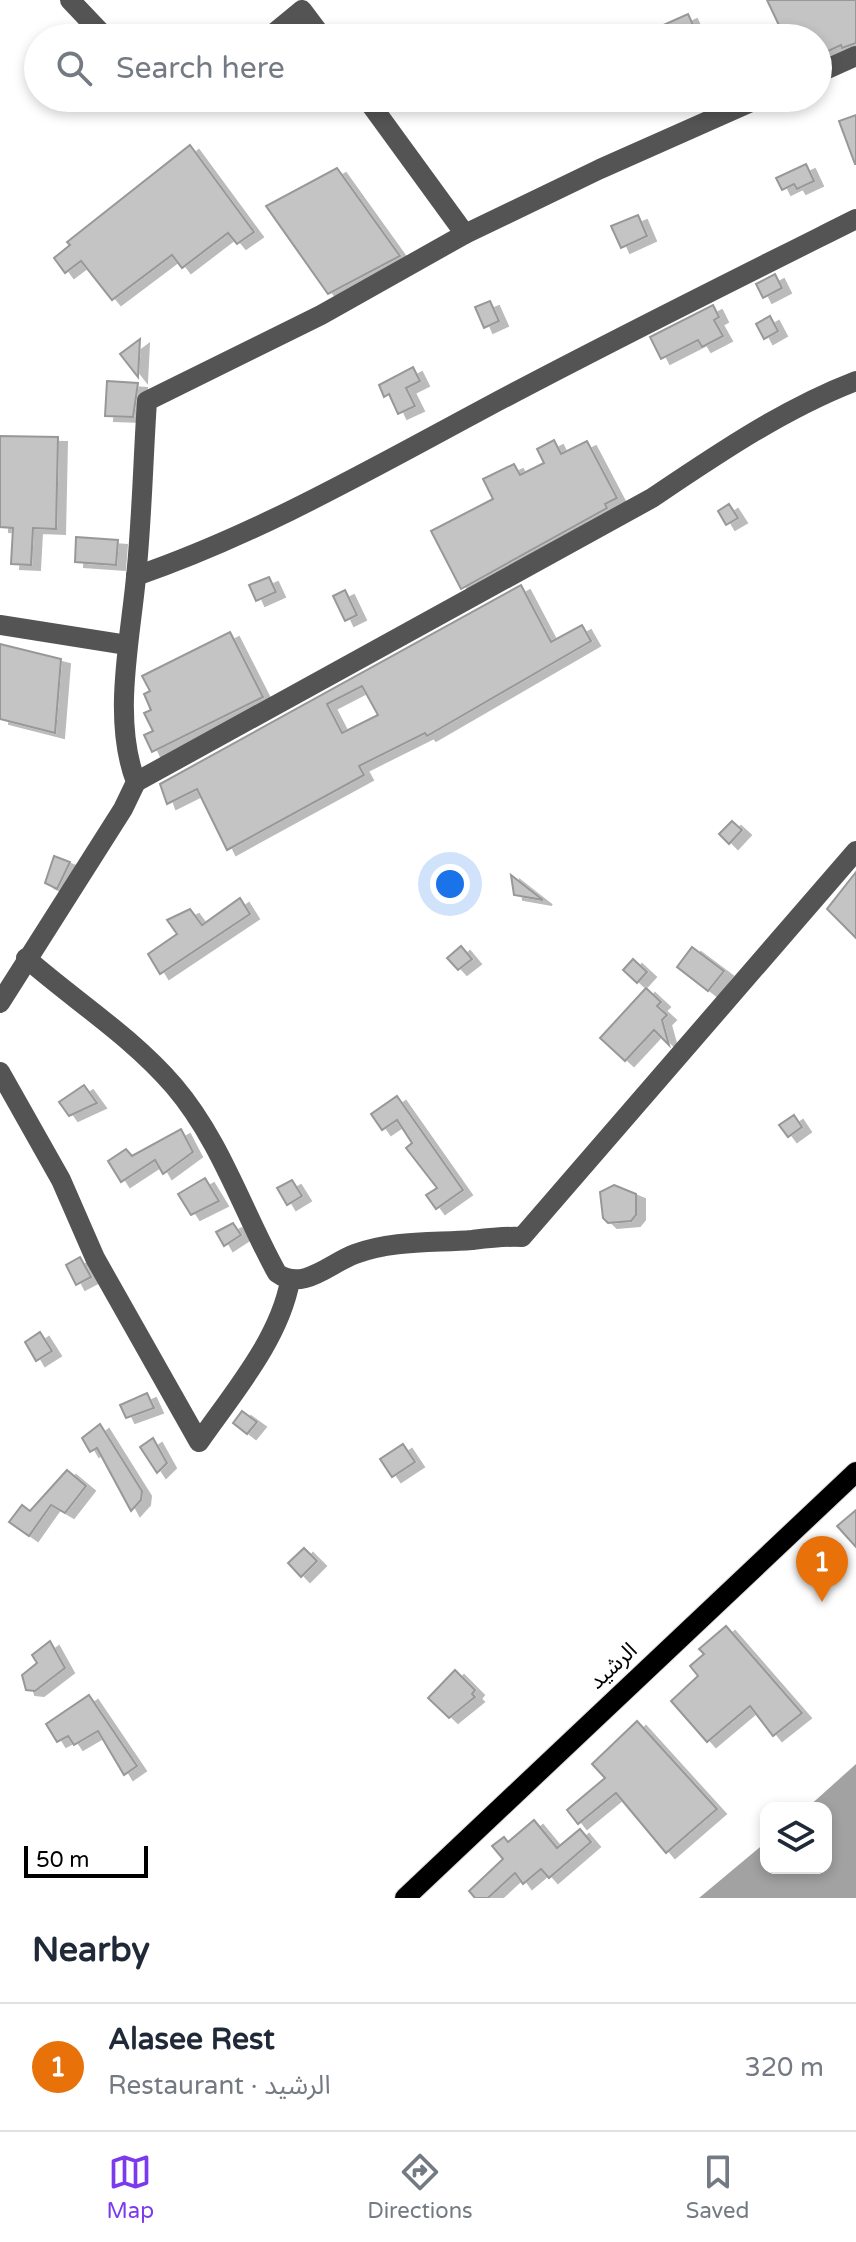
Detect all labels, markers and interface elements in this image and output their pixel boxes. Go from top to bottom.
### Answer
search box [24,24,832,112]
icon: search [52,46,96,90]
text: Search here [116,50,285,87]
your location [430,864,470,904]
pin: 1 [796,1536,848,1602]
street label: الرشيد [584,1637,642,1695]
map controls [760,1802,832,1874]
button: layers [760,1802,832,1874]
scale bar [24,1842,148,1878]
text: 50 m [36,1847,90,1873]
text: Nearby [32,1930,150,1971]
text: Alasee Rest [108,2021,275,2058]
text: 1 [50,2052,66,2083]
text: 320 m [744,2052,824,2083]
text: Restaurant · الرشيد [108,2070,331,2101]
tab: Map [107,2150,154,2224]
tab: Directions [367,2150,473,2224]
tab: Saved [686,2150,749,2224]

